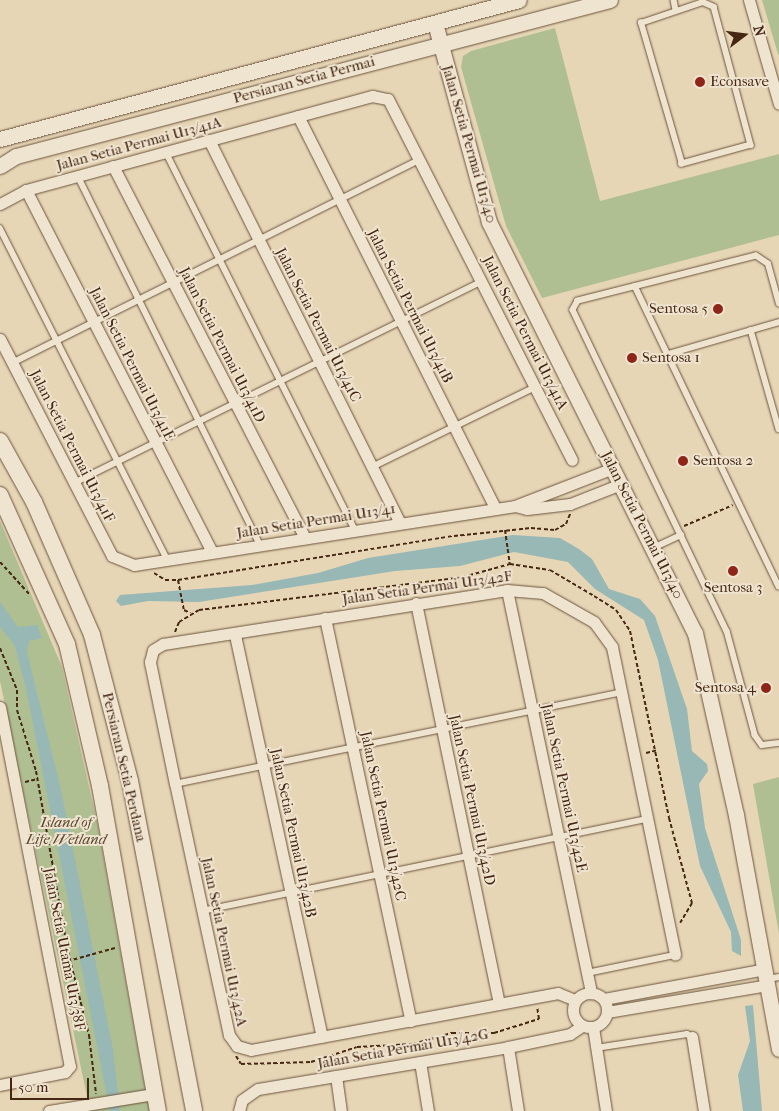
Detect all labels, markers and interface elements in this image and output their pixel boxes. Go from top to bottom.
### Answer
north arrow [719,10,769,60]
text: N [749,24,769,38]
street label: Persiaran Setia Permai [231,52,377,108]
street label: Jalan Setia Permai U13/40 [438,63,500,225]
place label: Econsave [710,73,769,91]
marker: Econsave [694,76,706,88]
street label: Jalan Setia Permai U13/41A [54,113,224,175]
street label: Jalan Setia Permai U13/41B [363,226,457,386]
street label: Jalan Setia Permai U13/41C [271,245,365,405]
street label: Jalan Setia Permai U13/41A [478,253,572,413]
street label: Jalan Setia Permai U13/41D [175,264,269,426]
street label: Jalan Setia Permai U13/41E [85,284,179,444]
place label: Sentosa 5 [649,300,708,318]
marker: Sentosa 5 [712,303,724,315]
place label: Sentosa 1 [642,349,700,367]
marker: Sentosa 1 [626,352,638,364]
street label: Jalan Setia Permai U13/41F [26,367,118,525]
street label: Jalan Setia Permai U13/40 [597,448,687,602]
place label: Sentosa 2 [693,452,753,470]
marker: Sentosa 2 [677,455,689,467]
street label: Jalan Setia Permai U13/41 [235,500,397,542]
marker: Sentosa 3 [727,565,739,577]
street label: Jalan Setia Permai U13/42F [341,567,513,609]
place label: Sentosa 3 [704,579,762,597]
place label: Sentosa 4 [695,679,756,697]
marker: Sentosa 4 [760,682,772,694]
street label: Persiaran Setia Perdana [98,691,150,843]
street label: Jalan Setia Permai U13/42E [537,702,591,874]
street label: Jalan Setia Permai U13/42D [445,713,499,887]
street label: Jalan Setia Permai U13/42C [356,730,410,902]
street label: Jalan Setia Permai U13/42B [266,747,320,919]
park label: Island of Life Wetland [26,813,106,848]
street label: Jalan Setia Permai U13/42A [197,856,251,1028]
street label: Jalan Setia Utama U13/38F [39,866,89,1032]
street label: Jalan Setia Permai U13/42G [316,1025,490,1073]
scale bar [12,1068,91,1100]
text: 50 m [18,1078,48,1096]

